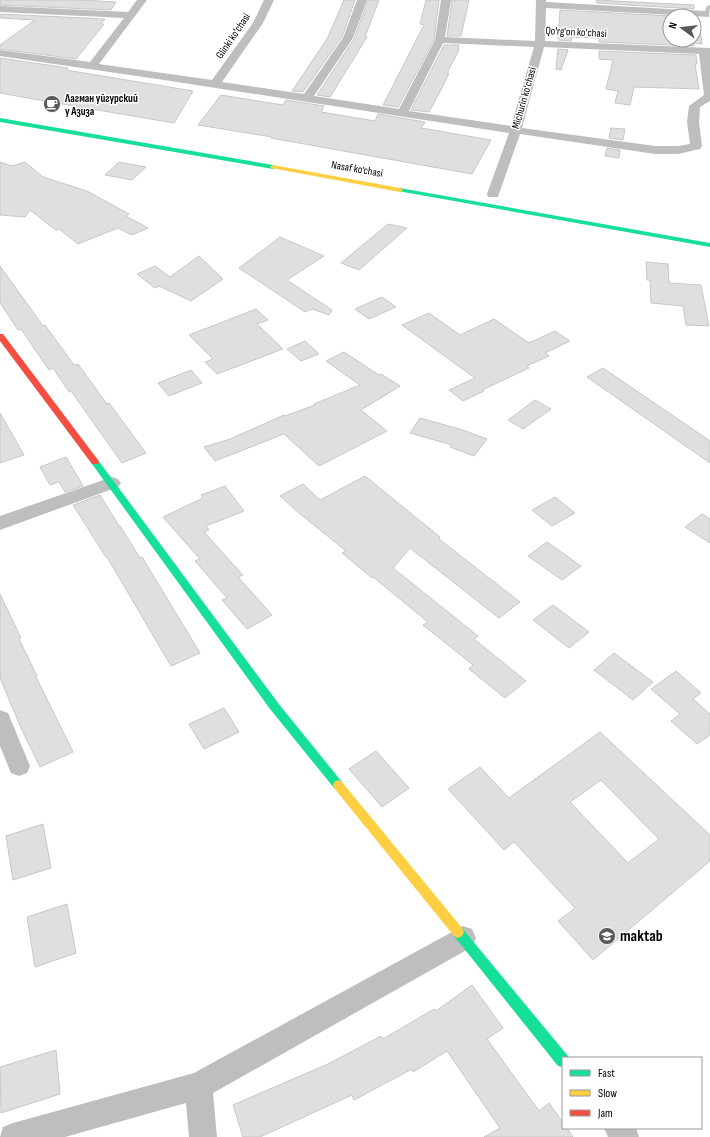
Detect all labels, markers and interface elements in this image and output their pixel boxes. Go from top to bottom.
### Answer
north arrow [662,8,702,48]
street label: Glinki ko'chasi [213,11,253,61]
text: N [666,21,680,30]
street label: Qo'rg'on ko'chasi [545,24,607,40]
street label: Michurin ko'chasi [509,66,539,130]
place label: Лагман уйгурский у Азиза [64,92,138,118]
cafe icon: Лагман уйгурский у Азиза [42,94,62,114]
street label: Nasaf ko‘chasi [330,158,384,180]
school or university icon: maktab [597,926,617,946]
place label: maktab [620,927,663,946]
legend [562,1057,702,1129]
text: Fast [598,1066,615,1081]
text: Slow [598,1086,617,1101]
text: Jam [597,1106,613,1121]

